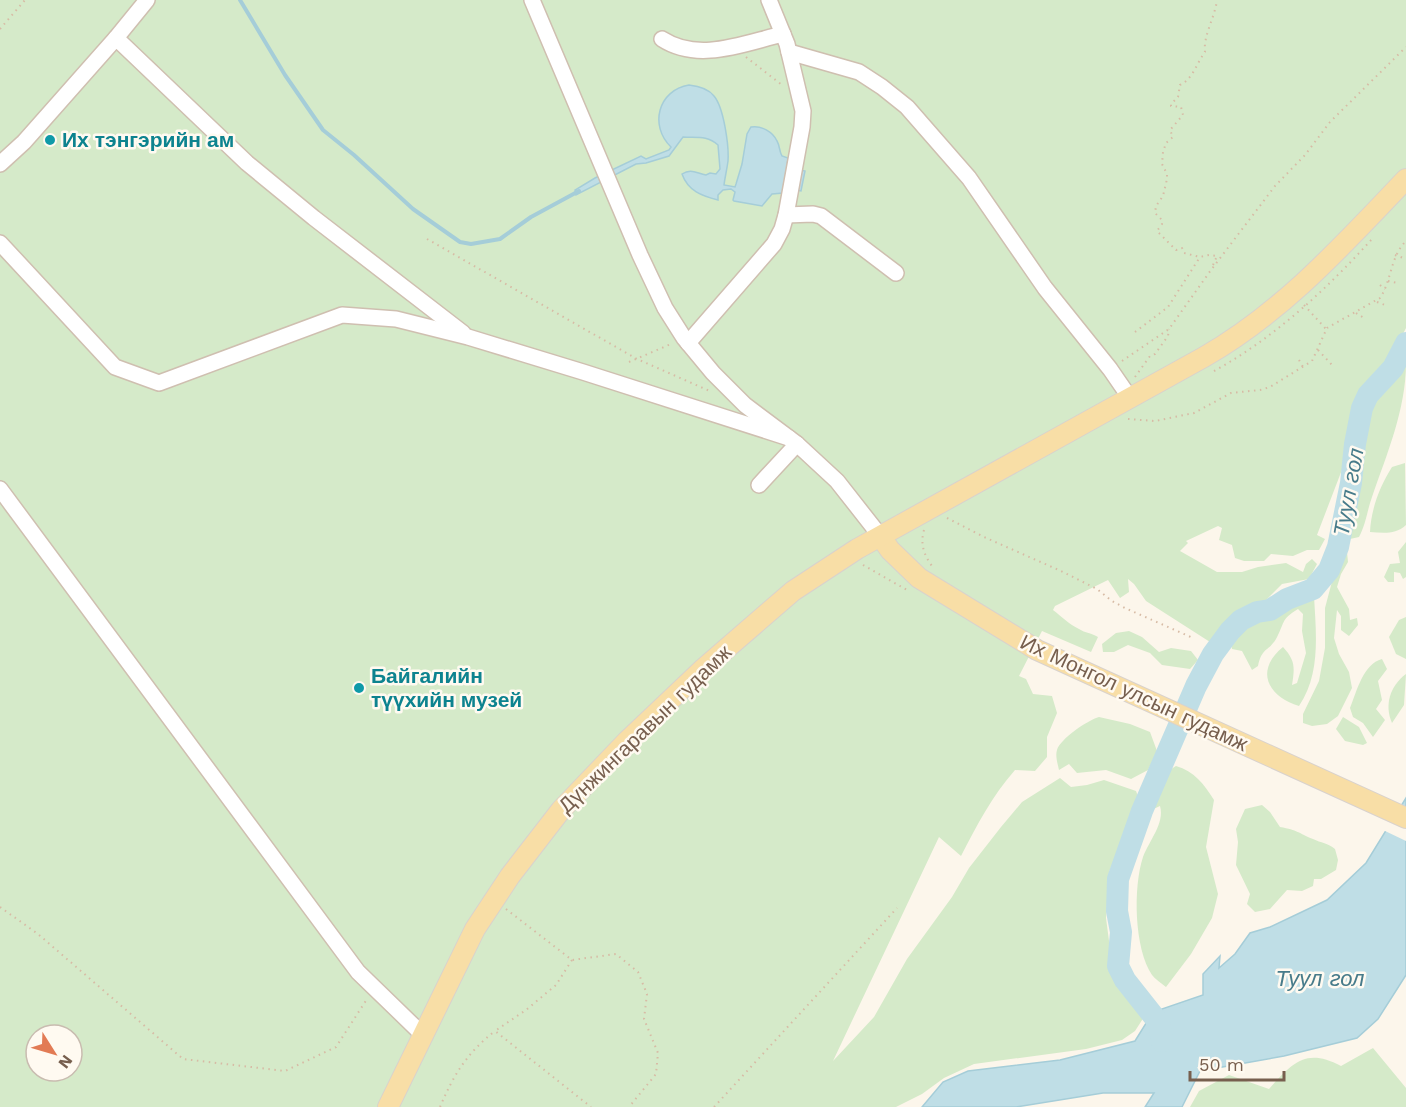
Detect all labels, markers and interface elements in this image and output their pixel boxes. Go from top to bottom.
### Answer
place label: Их тэнгэрийн ам [62,127,234,152]
marker: Их тэнгэрийн ам [43,133,57,147]
water label: Туул гол [1328,446,1369,538]
street label: Их Монгол улсын гудамж [1016,629,1252,756]
street label: Дүнжингаравын гудамж [553,639,736,818]
place label: Байгалийн түүхийн музей [371,663,522,712]
marker: Байгалийн түүхийн музей [352,681,366,695]
water label: Туул гол [1275,966,1365,991]
north arrow [24,1023,84,1083]
scale bar [1190,1044,1284,1082]
text: N [54,1051,77,1072]
text: 50 m [1199,1054,1244,1075]

